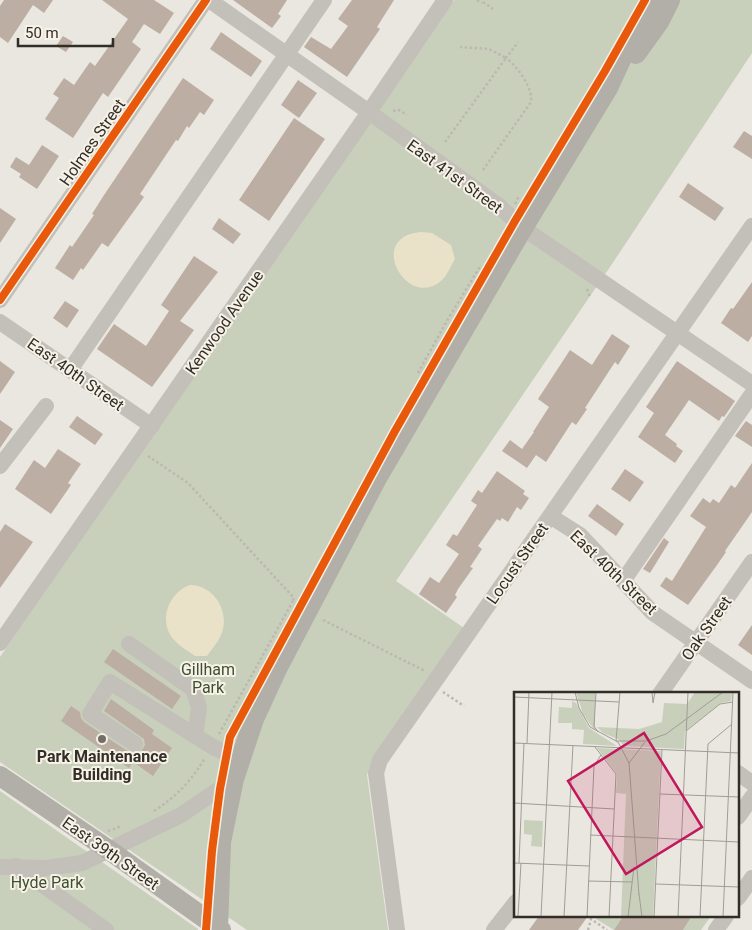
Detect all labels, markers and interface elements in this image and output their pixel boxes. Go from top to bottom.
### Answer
scale bar [18,15,112,47]
text: 50 m [25,24,59,42]
street label: Holmes Street [56,95,129,189]
street label: East 41st Street [403,136,506,217]
street label: Kenwood Avenue [181,267,267,378]
street label: East 40th Street [24,334,128,415]
street label: Locust Street [482,519,552,607]
street label: East 40th Street [566,526,661,619]
street label: Oak Street [677,593,735,664]
park label: Gillham Park [181,660,235,697]
inset map [514,692,740,918]
marker: Park Maintenance Building [96,733,108,745]
place label: Park Maintenance Building [37,747,168,784]
street label: East 39th Street [59,813,163,894]
park label: Hyde Park [11,873,84,892]

